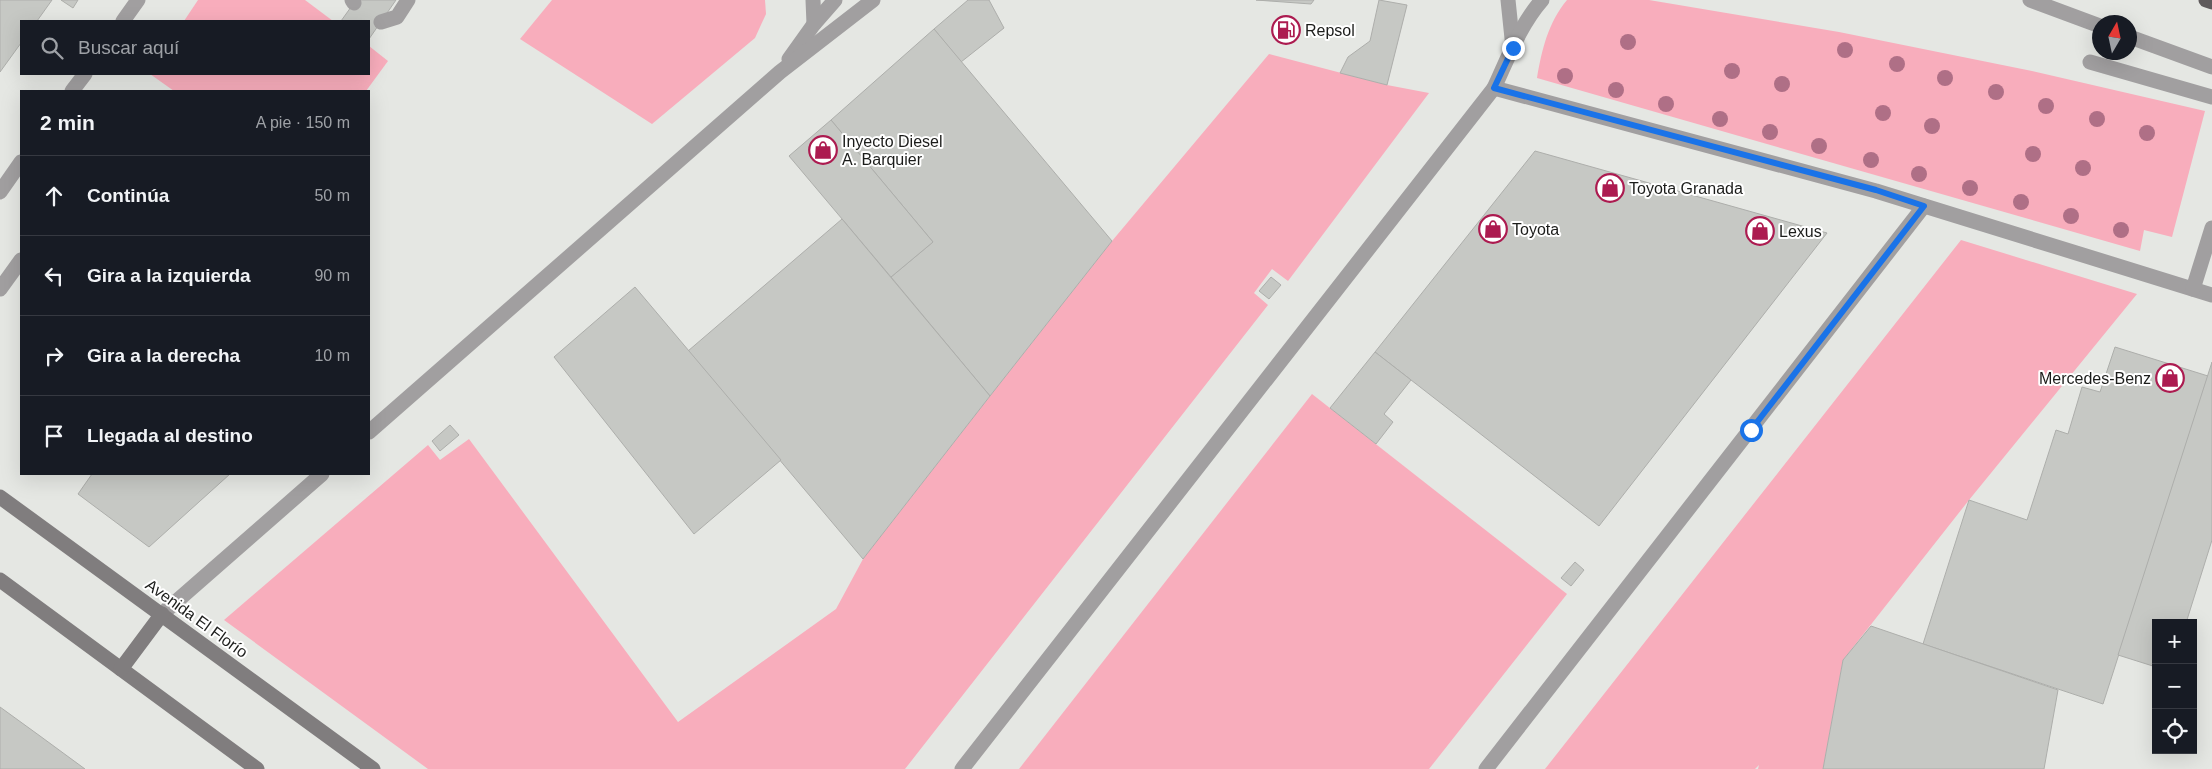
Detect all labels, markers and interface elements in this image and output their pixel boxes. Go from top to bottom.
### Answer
fuel station icon: Repsol [1271,15,1301,45]
north arrow [2092,15,2137,60]
search box [20,20,370,75]
place label: Repsol [1305,22,1355,39]
icon: search [38,34,66,62]
text: Buscar aquí [78,37,179,58]
route end [1502,37,1525,60]
text: 2 min [40,111,95,134]
text: A pie · 150 m [256,114,350,131]
place label: Inyecto Diesel A. Barquier [842,133,943,168]
shop icon: Inyecto Diesel A. Barquier [808,135,838,165]
shop icon: Toyota Granada [1595,173,1625,203]
place label: Toyota Granada [1629,180,1743,197]
icon: ahead [40,182,68,210]
text: Continúa [87,185,169,206]
text: 50 m [314,187,350,204]
shop icon: Toyota [1478,214,1508,244]
shop icon: Lexus [1745,216,1775,246]
place label: Toyota [1512,221,1559,238]
place label: Lexus [1779,223,1822,240]
icon: left [40,262,68,290]
text: Gira a la izquierda [87,265,251,286]
text: 90 m [314,267,350,284]
icon: right [40,342,68,370]
text: Gira a la derecha [87,345,240,366]
text: 10 m [314,347,350,364]
shop icon: Mercedes-Benz [2155,363,2185,393]
place label: Mercedes-Benz [2039,370,2151,387]
route start [1740,419,1763,442]
icon: arrive [40,422,68,450]
text: Llegada al destino [87,425,253,446]
street label: Avenida El Florío [143,576,251,661]
map controls [2152,619,2197,754]
button: + [2152,619,2197,664]
button: − [2152,664,2197,709]
button: locate [2152,709,2197,754]

